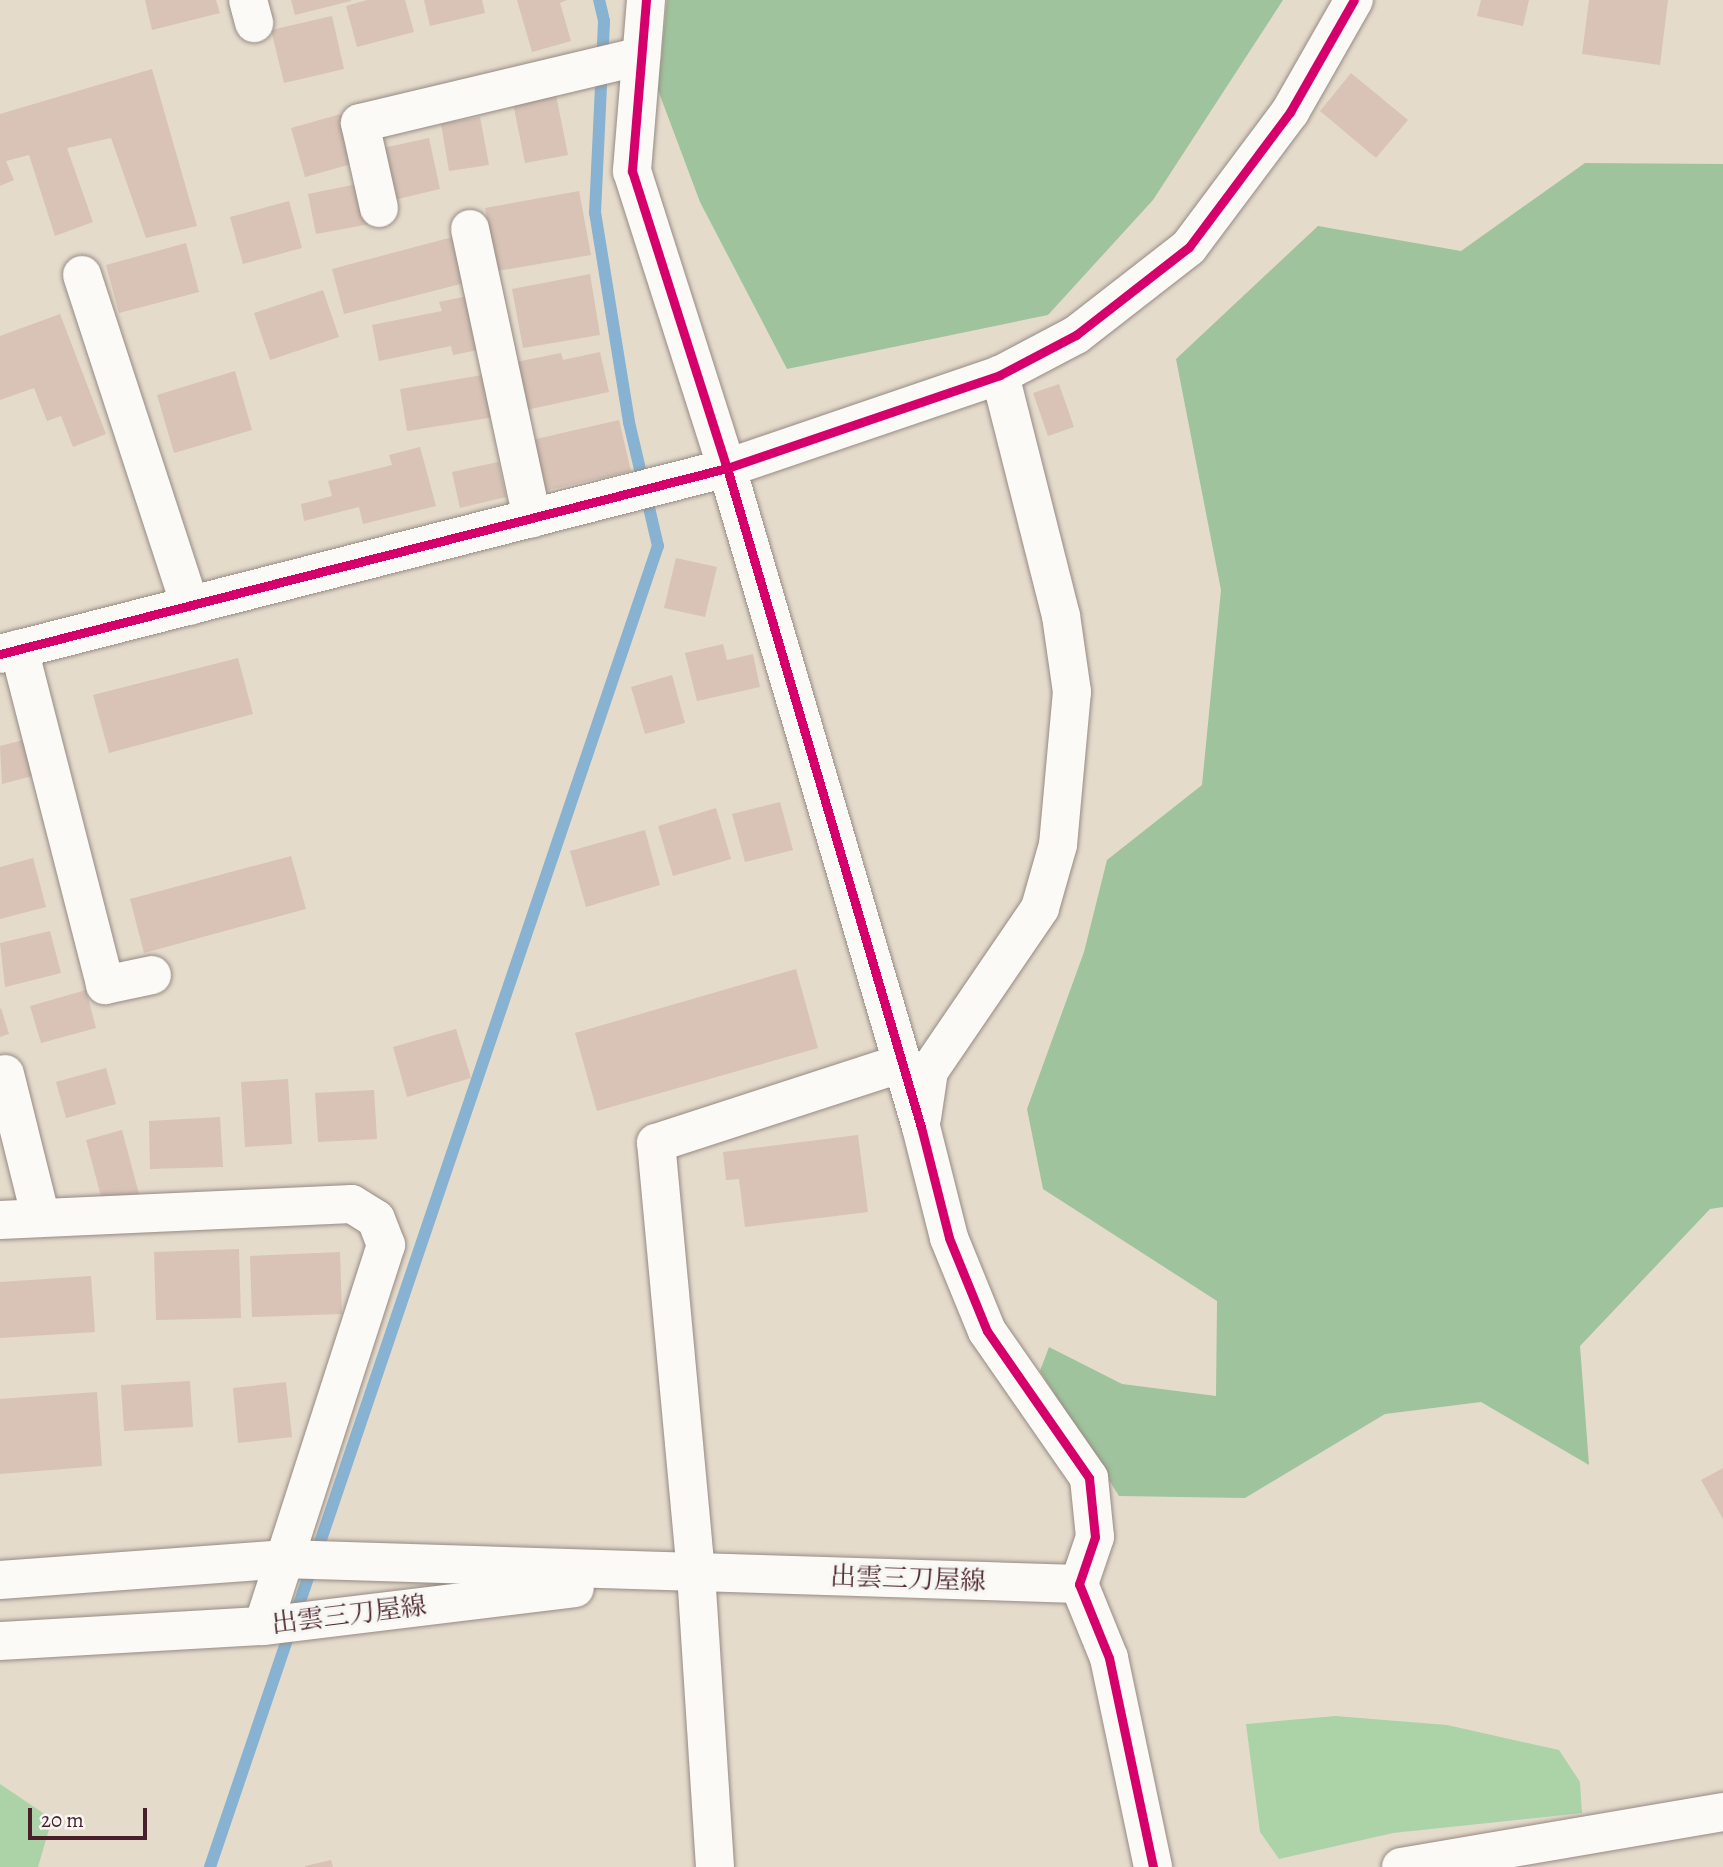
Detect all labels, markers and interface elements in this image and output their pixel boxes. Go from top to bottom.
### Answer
street label: 出雲三刀屋線 [830,1561,986,1597]
street label: 出雲三刀屋線 [270,1590,428,1640]
scale bar [32,1794,150,1838]
text: 20 m [41,1806,84,1834]

